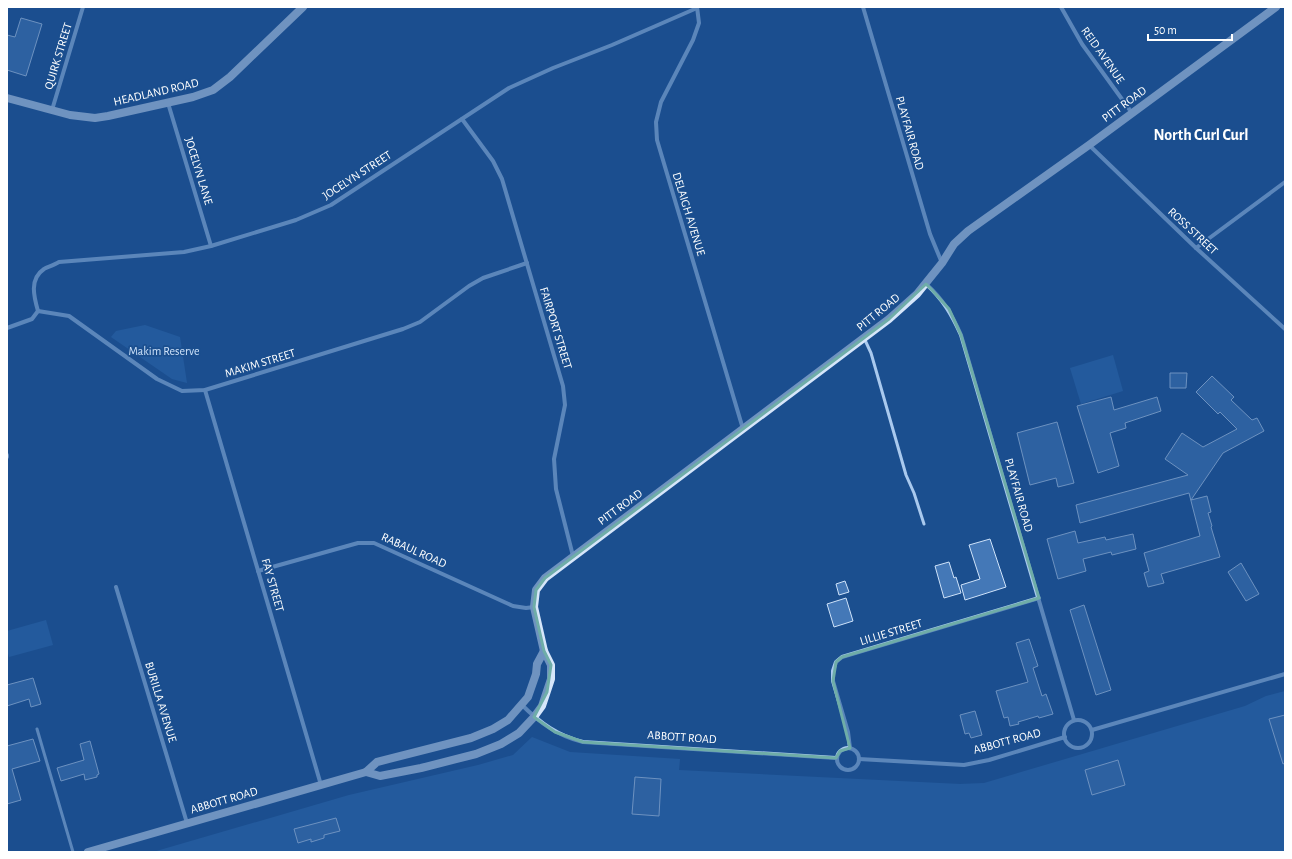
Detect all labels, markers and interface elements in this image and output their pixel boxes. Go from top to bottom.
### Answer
scale bar [1148,16,1232,42]
street label: QUIRK STREET [42,21,75,91]
street label: REID AVENUE [1079,24,1127,86]
text: 50 m [1154,24,1177,36]
street label: HEADLAND ROAD [112,76,200,108]
street label: PITT ROAD [1100,84,1149,124]
street label: PLAYFAIR ROAD [894,95,926,172]
district label: North Curl Curl [1154,127,1248,143]
street label: JOCELYN LANE [183,136,215,206]
street label: JOCELYN STREET [320,148,394,202]
street label: DELAIGH AVENUE [671,171,707,257]
street label: ROSS STREET [1166,205,1220,257]
street label: FAIRPORT STREET [538,286,574,371]
street label: PITT ROAD [854,291,902,333]
park label: Makim Reserve [128,345,200,357]
street label: MAKIM STREET [223,347,297,379]
street label: PLAYFAIR ROAD [1003,457,1035,534]
street label: PITT ROAD [596,487,645,527]
street label: RABAUL ROAD [380,530,449,570]
street label: FAY STREET [260,557,286,613]
street label: LILLIE STREET [858,617,924,647]
street label: BURILLA AVENUE [143,660,179,744]
street label: ABBOTT ROAD [972,726,1042,756]
street label: ABBOTT ROAD [647,729,717,745]
street label: ABBOTT ROAD [189,785,259,815]

